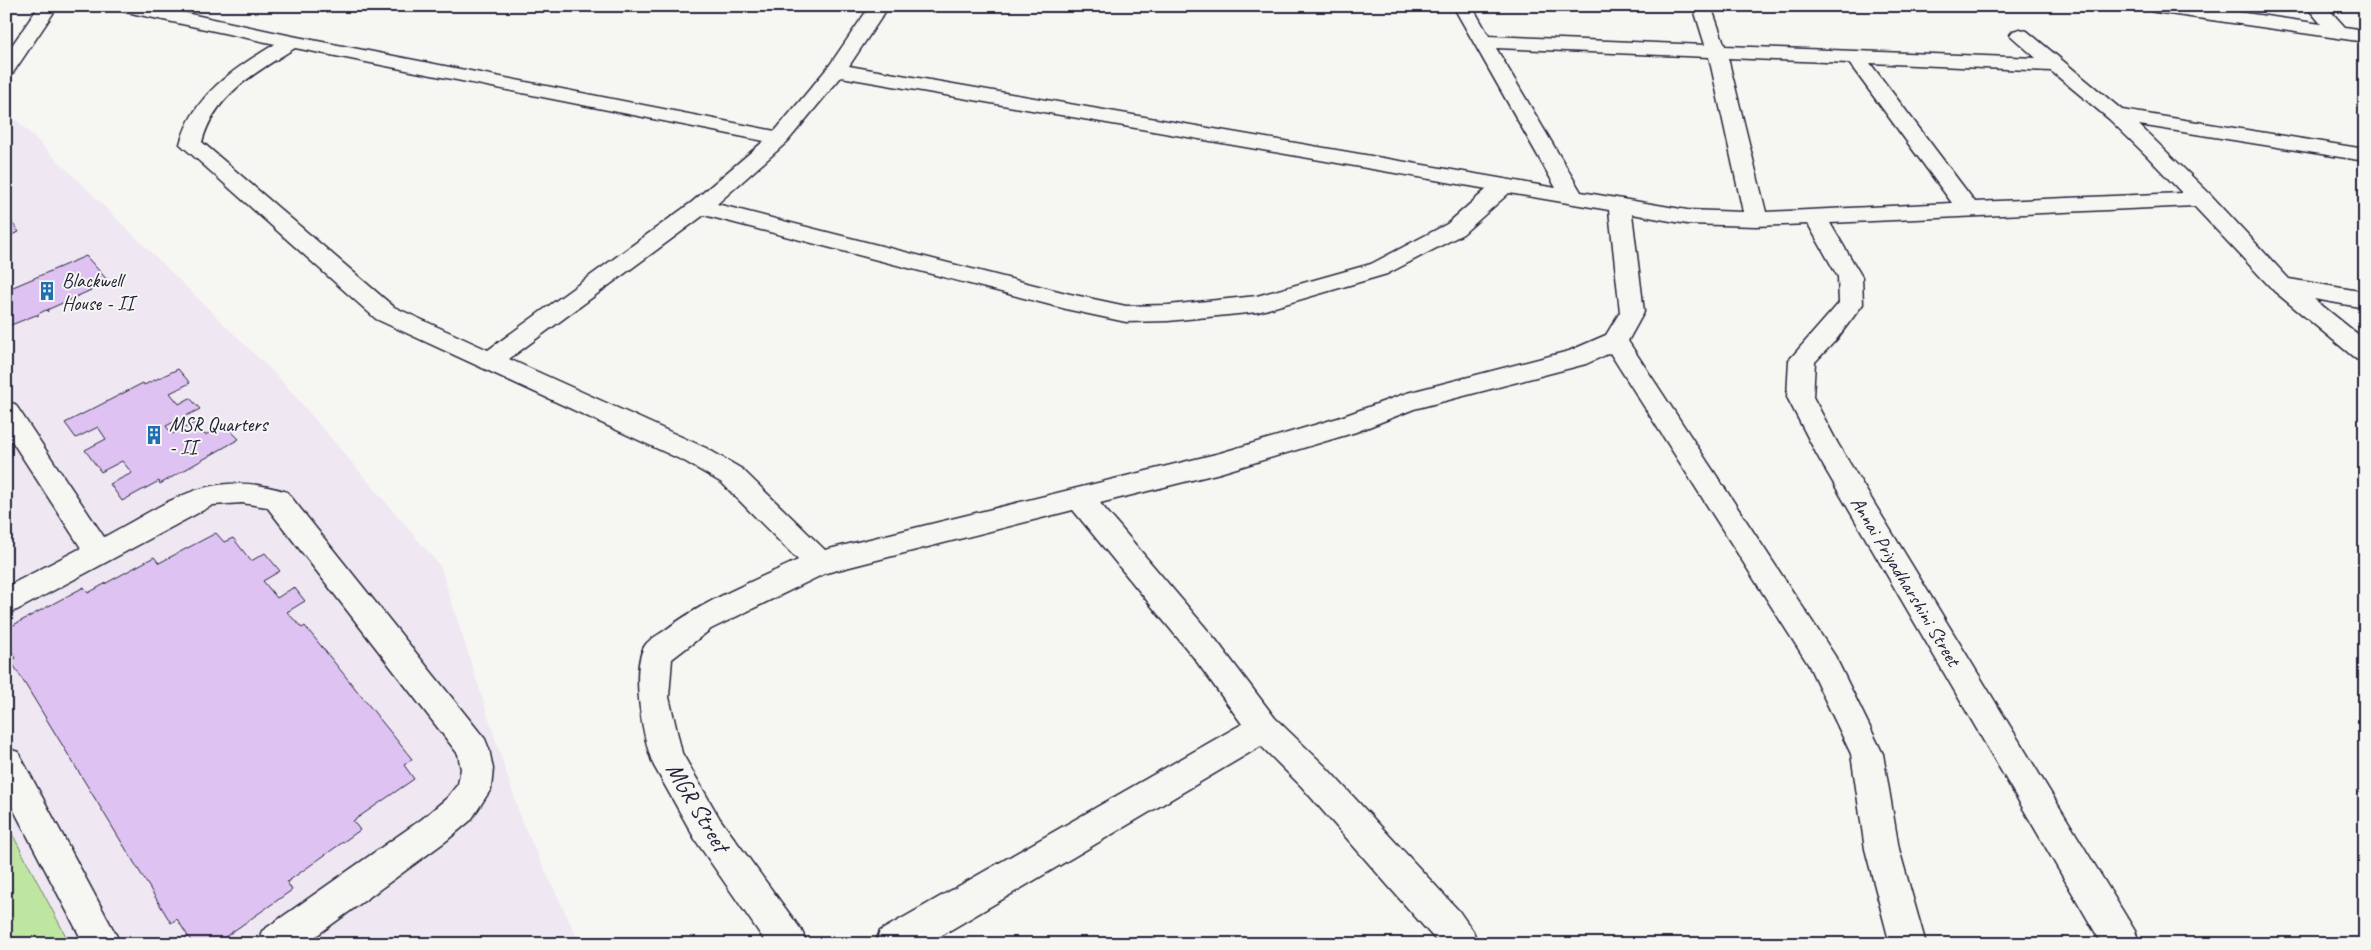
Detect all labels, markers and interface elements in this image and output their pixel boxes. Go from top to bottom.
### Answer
place label: Blackwell House - II [62,268,138,316]
building icon: Blackwell House - II [36,280,58,302]
place label: MSR Quarters - II [169,412,269,460]
building icon: MSR Quarters - II [143,424,165,446]
street label: Annai Priyadharshini Street [1845,492,1967,673]
street label: MGR Street [660,757,738,860]

